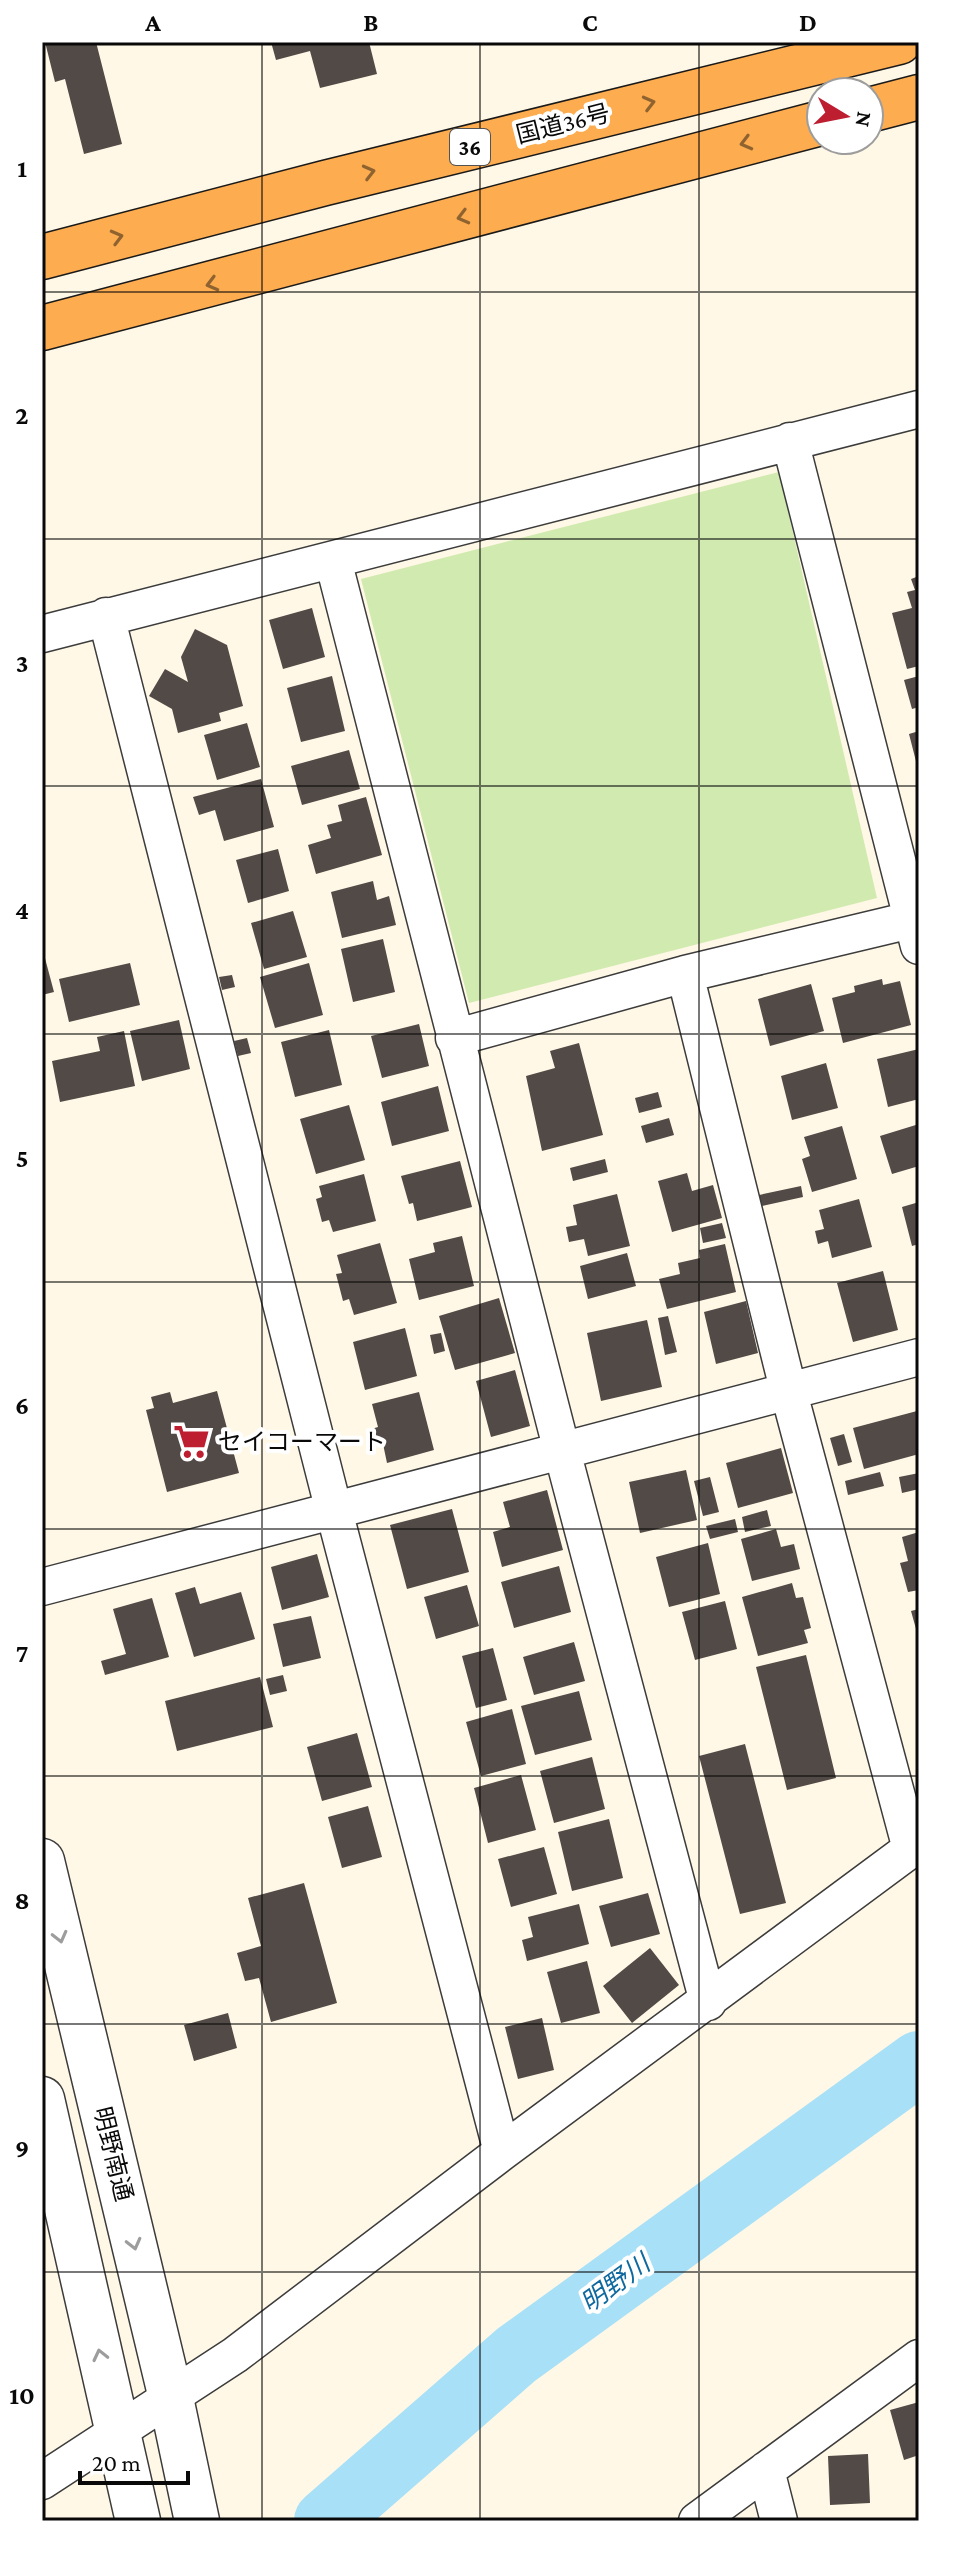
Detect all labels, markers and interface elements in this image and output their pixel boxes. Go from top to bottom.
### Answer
text: A [144,8,161,37]
text: B [363,8,379,37]
text: C [582,8,598,37]
text: D [799,8,817,37]
north arrow [805,76,885,156]
one-way arrow [641,96,655,113]
street label: 国道36号 [513,99,613,148]
text: N [851,110,878,129]
road number: 36 [450,129,490,165]
one-way arrow [739,133,753,150]
text: 1 [17,154,27,183]
one-way arrow [362,164,376,181]
one-way arrow [457,208,471,225]
one-way arrow [110,230,124,247]
one-way arrow [205,274,219,291]
text: 2 [15,401,29,430]
text: 3 [16,649,28,678]
text: 4 [15,896,29,925]
text: 5 [16,1144,28,1173]
text: 6 [15,1391,29,1420]
supermarket icon: セイコーマート [173,1423,211,1461]
place label: セイコーマート [218,1428,386,1455]
text: 7 [16,1639,28,1668]
text: 8 [14,1886,30,1915]
one-way arrow [51,1929,68,1943]
street label: 明野南通 [89,2104,138,2204]
text: 9 [15,2134,29,2163]
one-way arrow [125,2236,142,2250]
water label: 明野川 [575,2247,658,2318]
one-way arrow [92,2349,109,2363]
text: 10 [9,2381,35,2410]
scale bar [80,2435,188,2485]
text: 20 m [92,2449,141,2476]

